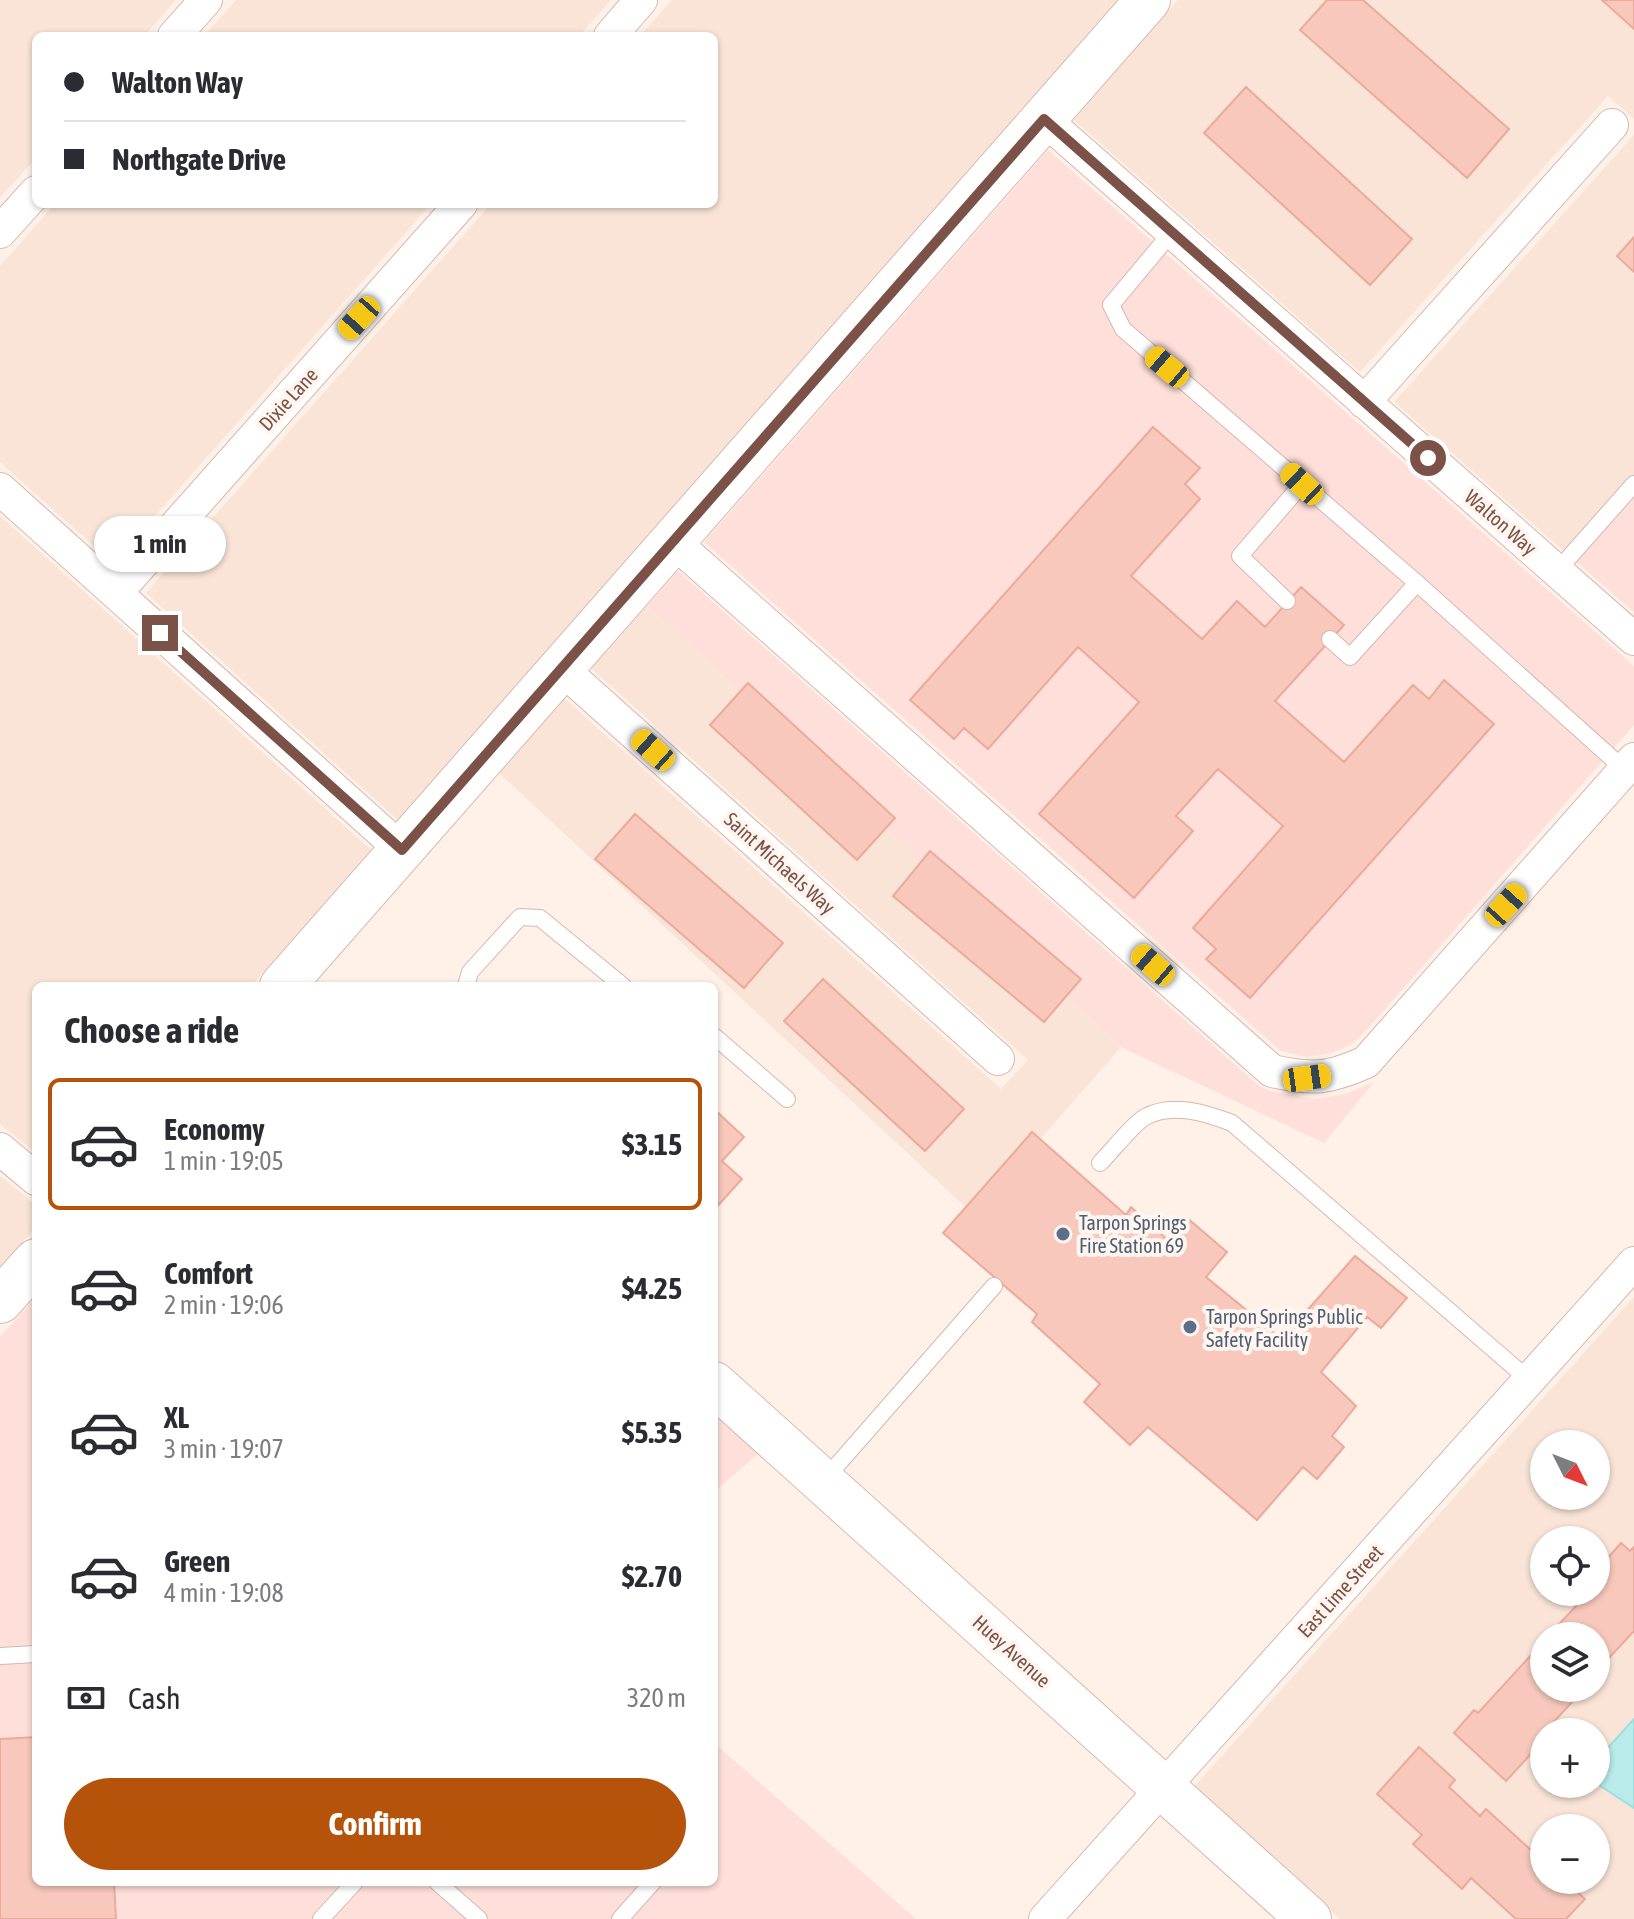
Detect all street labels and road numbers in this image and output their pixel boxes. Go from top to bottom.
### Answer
street label: Dixie Lane [254,363,322,435]
street label: Walton Way [1460,485,1542,559]
street label: Saint Michaels Way [720,807,840,919]
street label: East Lime Street [1293,1540,1387,1642]
street label: Huey Avenue [968,1610,1056,1692]

